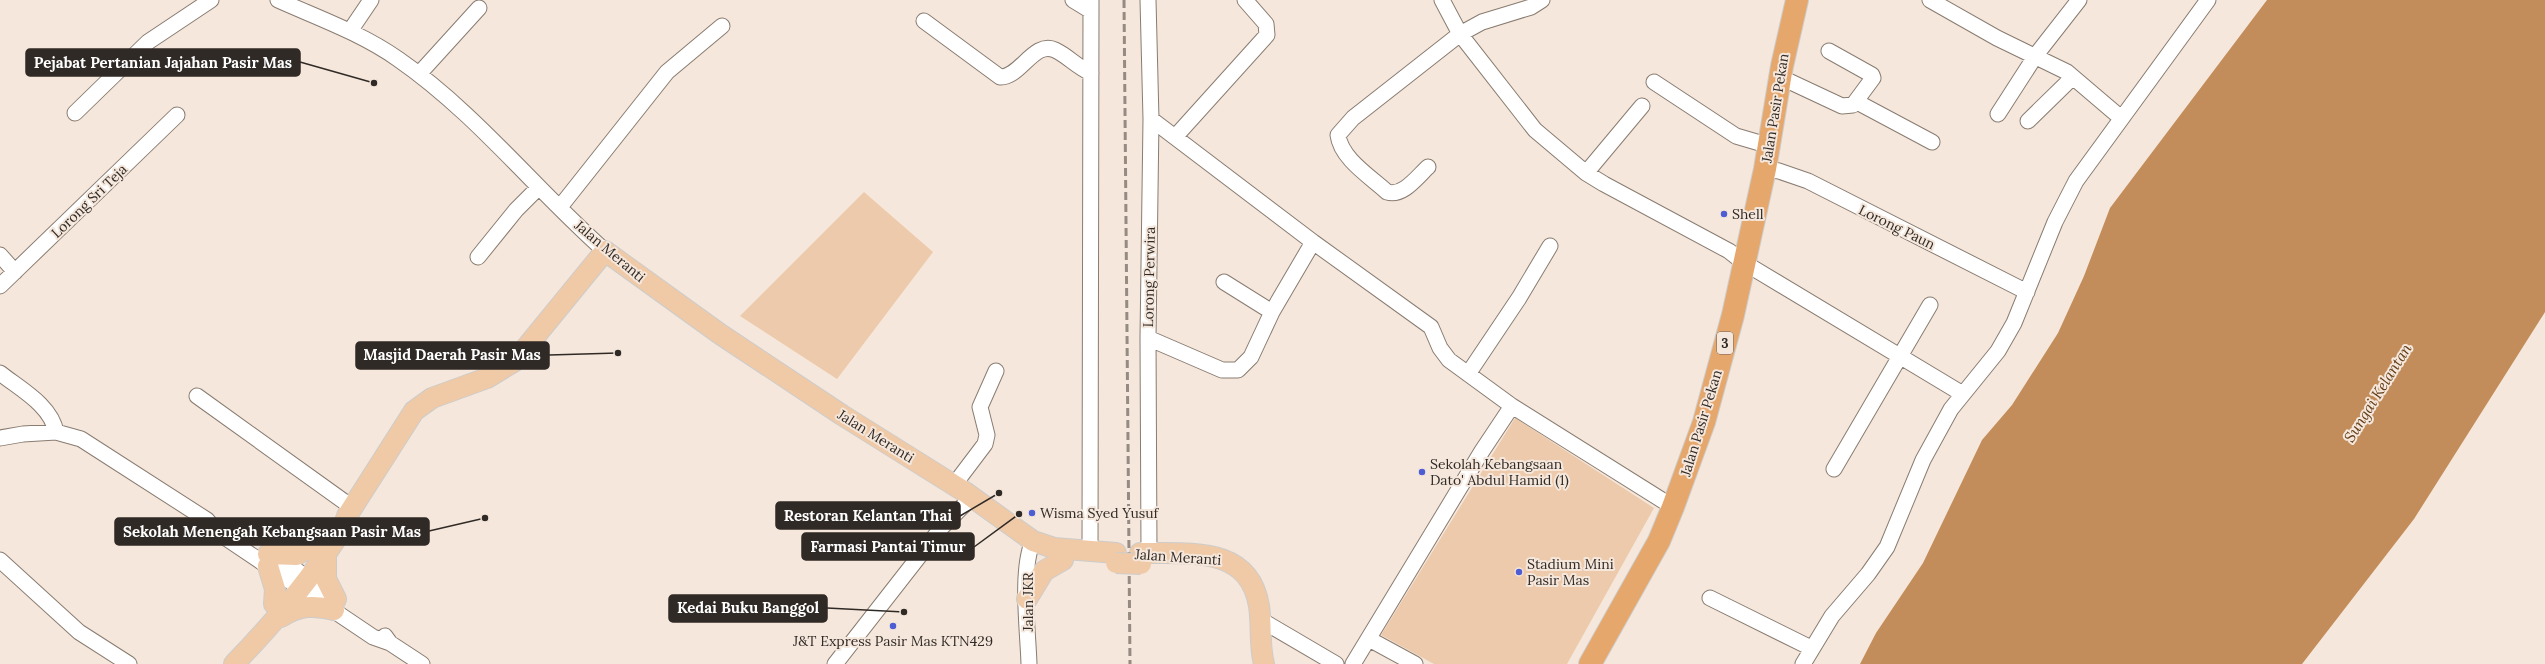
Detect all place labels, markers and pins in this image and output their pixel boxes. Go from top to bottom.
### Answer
callout: Pejabat Pertanian Jajahan Pasir Mas [26,49,300,76]
place label: Shell [1732,205,1764,223]
marker: Shell [1719,209,1729,219]
callout: Masjid Daerah Pasir Mas [356,342,549,369]
place label: Sekolah Kebangsaan Dato' Abdul Hamid (1) [1430,455,1569,489]
marker: Sekolah Kebangsaan Dato' Abdul Hamid (1) [1417,467,1427,477]
callout: Restoran Kelantan Thai [776,502,960,529]
place label: Wisma Syed Yusuf [1040,504,1160,522]
marker: Wisma Syed Yusuf [1027,508,1037,518]
callout: Sekolah Menengah Kebangsaan Pasir Mas [115,518,429,545]
callout: Farmasi Pantai Timur [802,533,974,560]
place label: Stadium Mini Pasir Mas [1527,555,1614,589]
marker: Stadium Mini Pasir Mas [1514,567,1524,577]
callout: Kedai Buku Banggol [669,595,827,622]
marker: J&T Express Pasir Mas KTN429 [888,621,898,631]
place label: J&T Express Pasir Mas KTN429 [792,632,993,650]

